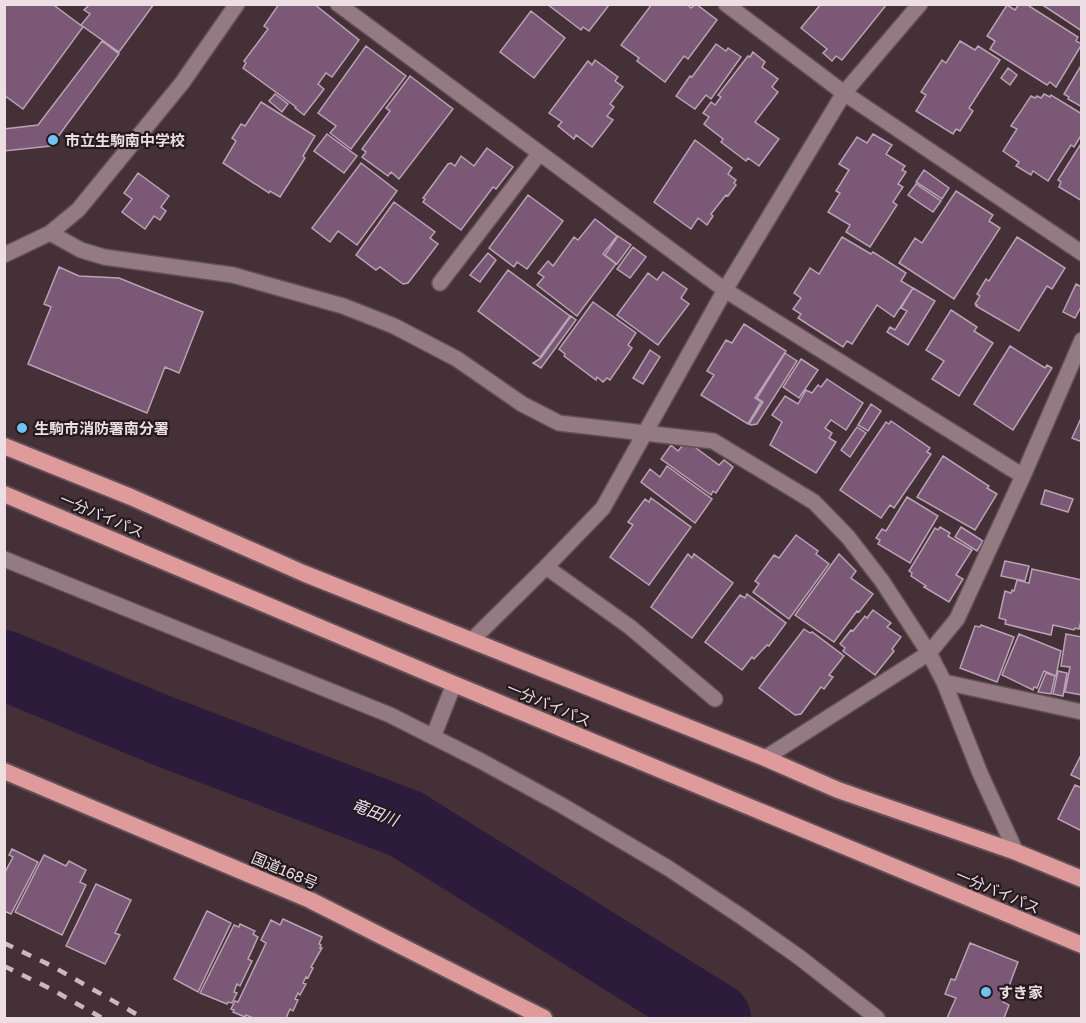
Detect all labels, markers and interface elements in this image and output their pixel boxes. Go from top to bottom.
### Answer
place label: 市立生駒南中学校 [65,131,185,149]
marker: 市立生駒南中学校 [46,133,60,147]
place label: 生駒市消防署南分署 [34,419,169,437]
marker: 生駒市消防署南分署 [15,421,29,435]
street label: 一分バイパス [57,489,147,541]
street label: 一分バイパス [504,678,594,730]
water label: 竜田川 [349,794,403,831]
street label: 国道168号 [249,848,321,892]
street label: 一分バイパス [953,865,1043,917]
place label: すき家 [998,983,1043,1001]
marker: すき家 [979,985,993,999]

